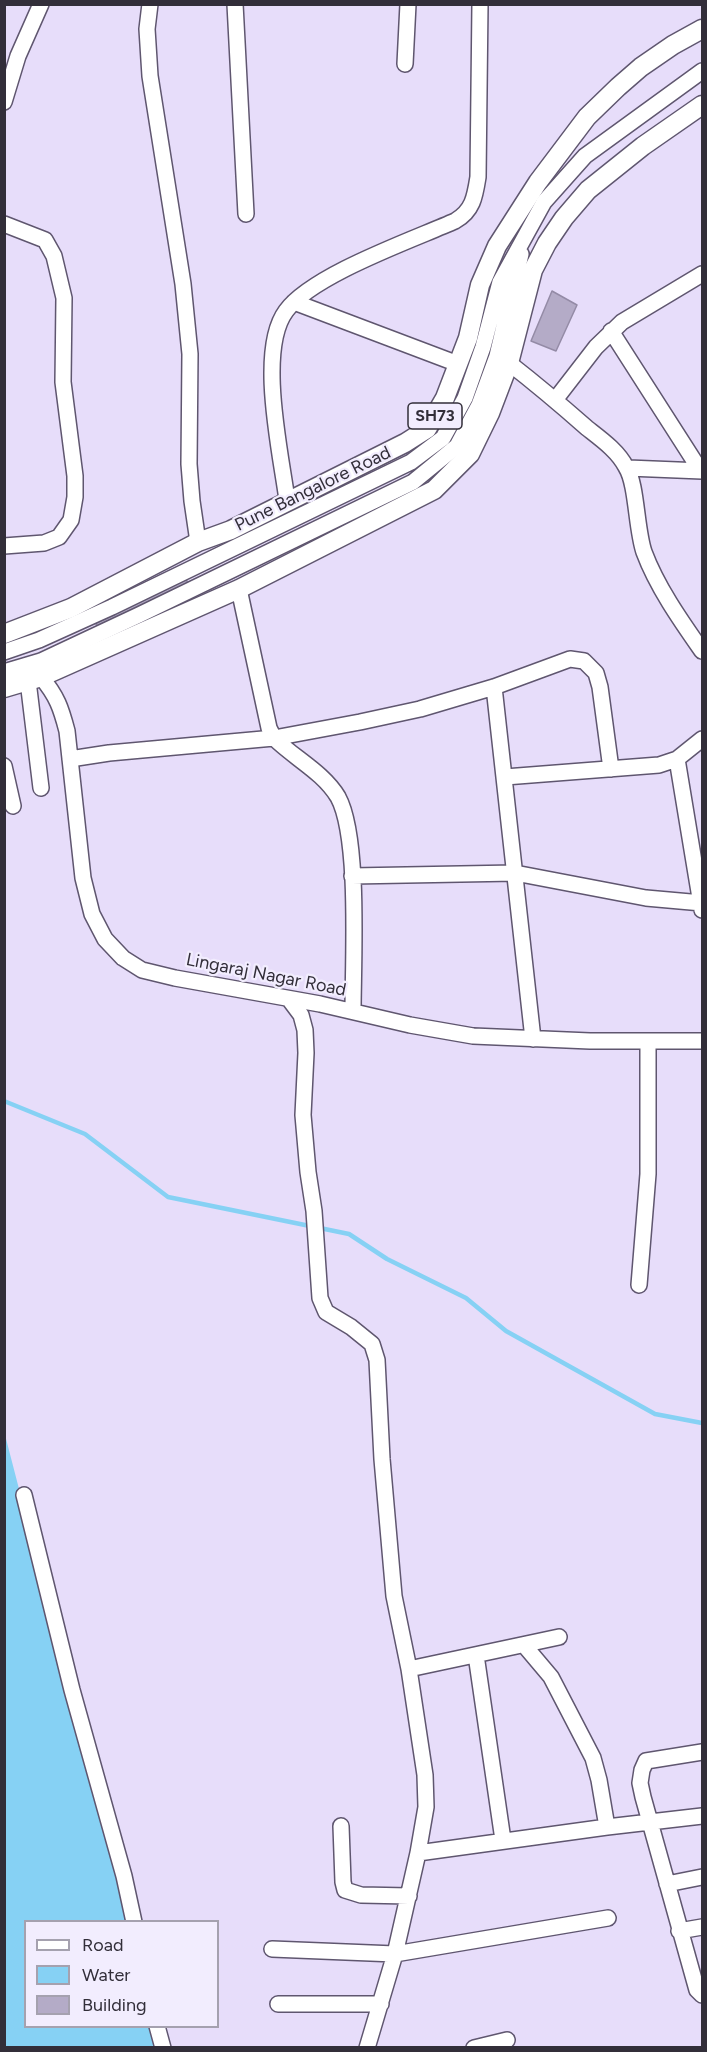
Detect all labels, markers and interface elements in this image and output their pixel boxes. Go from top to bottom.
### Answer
road number: SH73 [408,403,462,429]
street label: Pune Bangalore Road [231,442,395,536]
street label: Lingaraj Nagar Road [184,949,348,1001]
legend [24,1920,219,2028]
text: Road [82,1934,123,1956]
text: Water [82,1964,130,1986]
text: Building [82,1994,147,2016]

